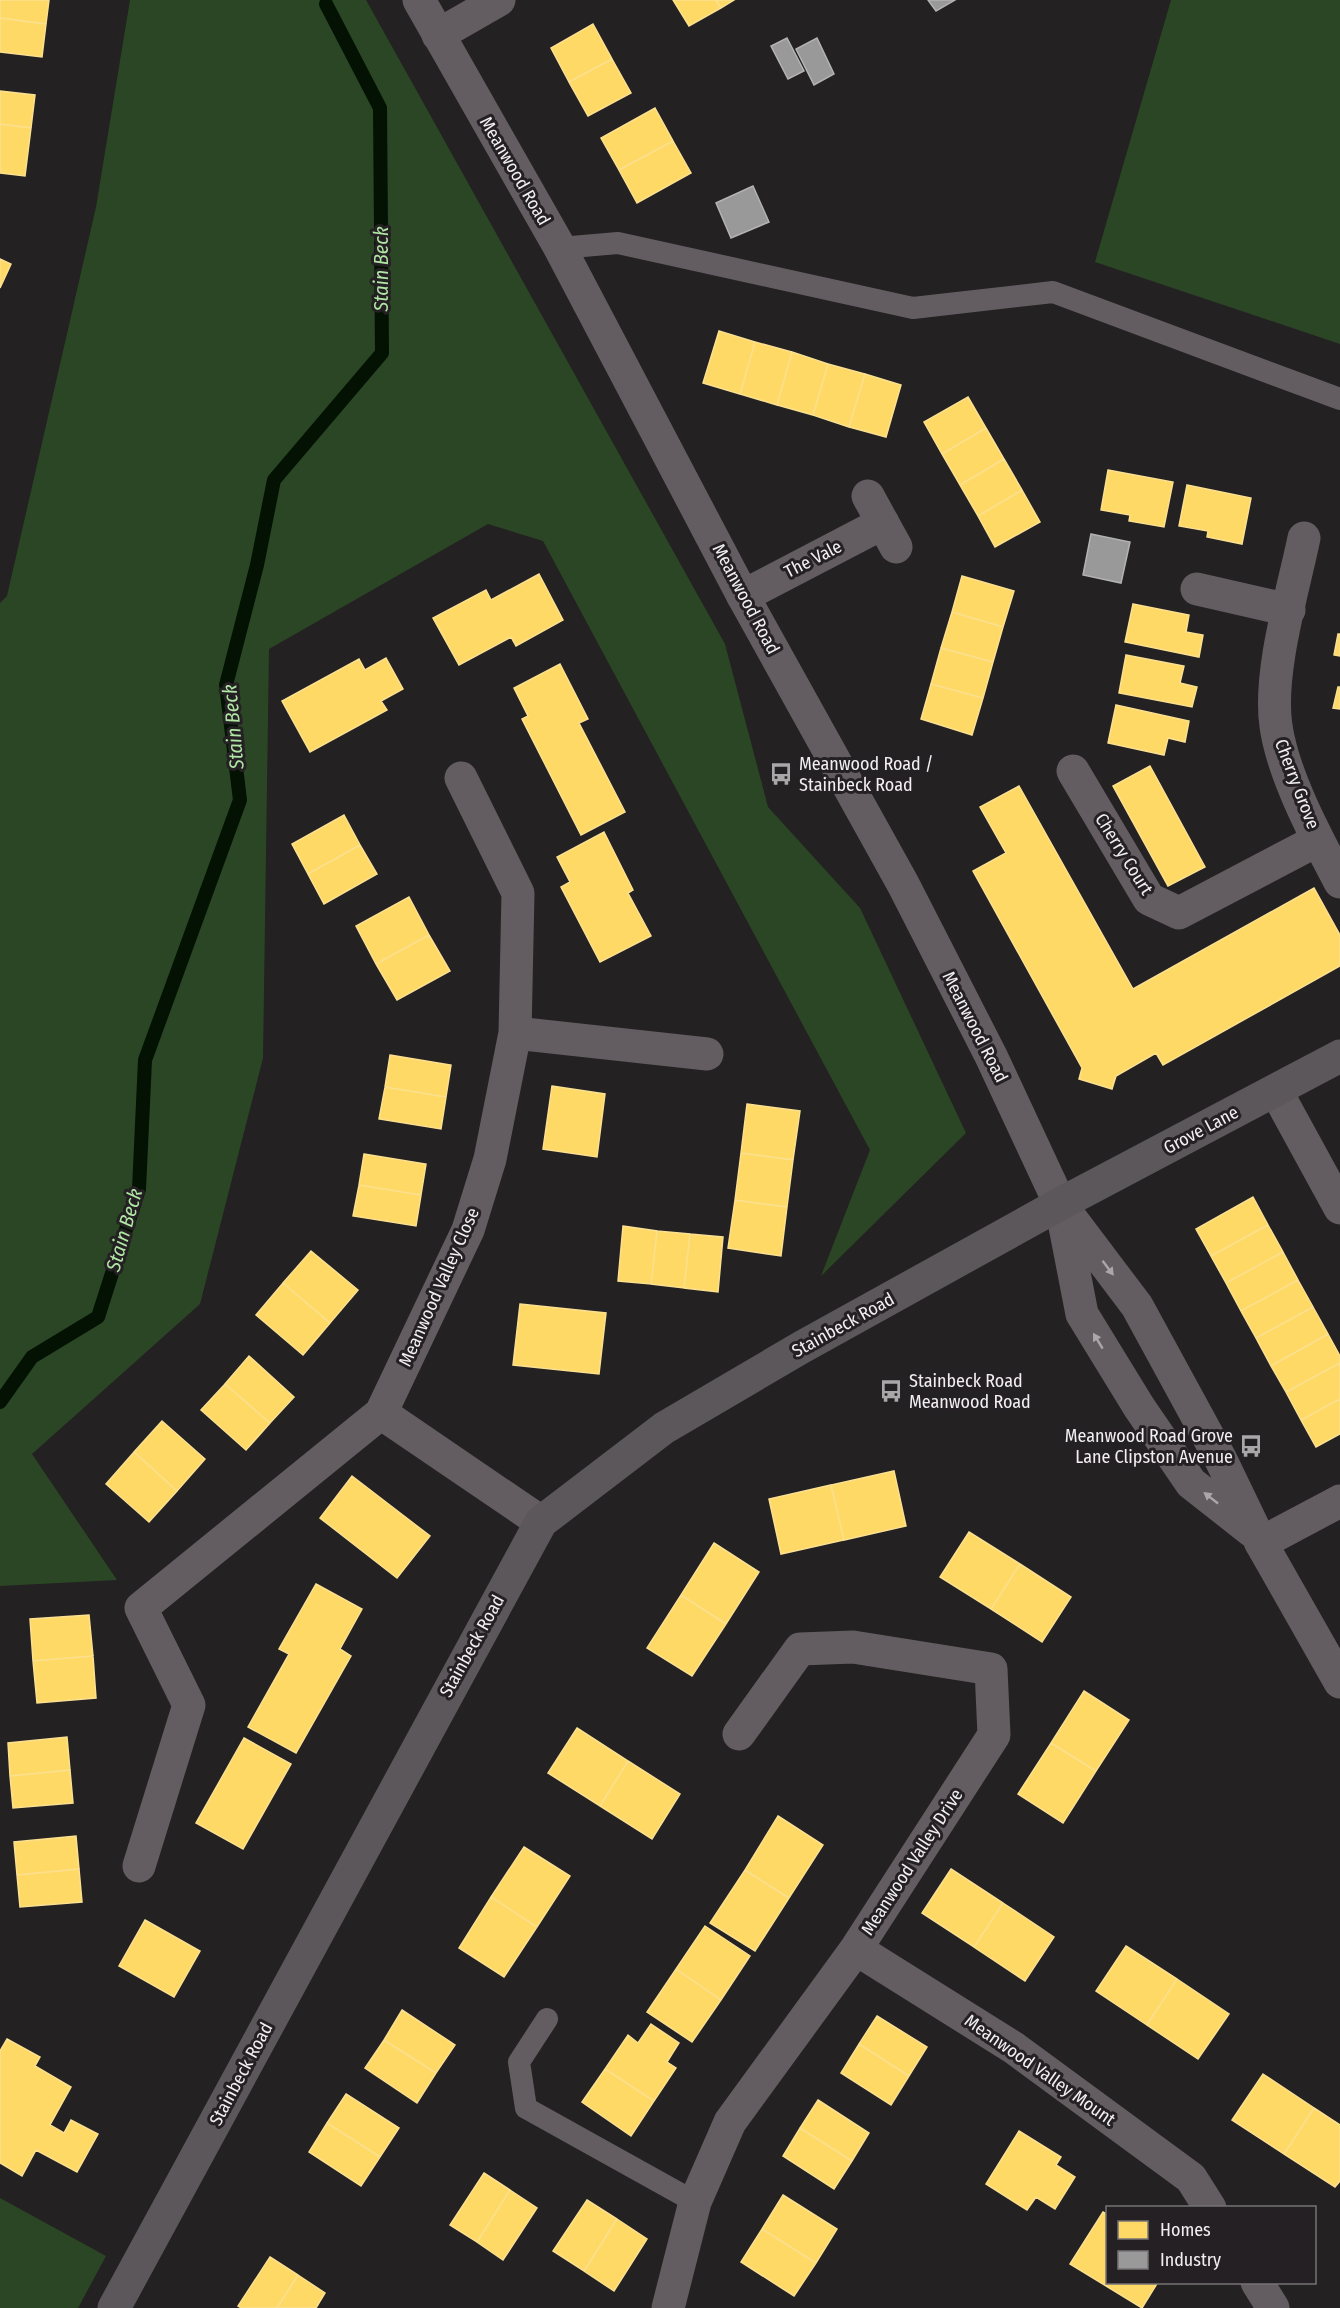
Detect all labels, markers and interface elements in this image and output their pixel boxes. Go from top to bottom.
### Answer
street label: Meanwood Road [475,113,555,229]
water label: Stain Beck [369,226,393,313]
street label: The Vale [781,535,846,583]
street label: Meanwood Road [708,540,784,658]
water label: Stain Beck [217,683,249,771]
street label: Cherry Grove [1270,736,1324,832]
place label: Meanwood Road / Stainbeck Road [799,753,933,796]
bus stop icon: Meanwood Road / Stainbeck Road [768,761,794,787]
street label: Cherry Court [1090,809,1158,899]
street label: Meanwood Road [938,968,1012,1086]
street label: Grove Lane [1160,1101,1242,1159]
water label: Stain Beck [100,1186,147,1275]
street label: Meanwood Valley Close [394,1204,484,1370]
one-way arrow [1102,1259,1114,1275]
street label: Stainbeck Road [788,1288,898,1362]
one-way arrow [1092,1333,1103,1349]
place label: Stainbeck Road Meanwood Road [909,1370,1031,1413]
bus stop icon: Stainbeck Road Meanwood Road [878,1378,904,1404]
place label: Meanwood Road Grove Lane Clipston Avenue [1065,1425,1233,1468]
bus stop icon: Meanwood Road Grove Lane Clipston Avenue [1238,1433,1264,1459]
one-way arrow [1203,1492,1219,1505]
street label: Stainbeck Road [435,1591,509,1701]
street label: Meanwood Valley Drive [856,1785,968,1939]
street label: Meanwood Valley Mount [960,2010,1120,2130]
street label: Stainbeck Road [205,2019,277,2129]
legend [1106,2206,1316,2284]
text: Homes [1160,2219,1211,2241]
text: Industry [1160,2249,1221,2271]

